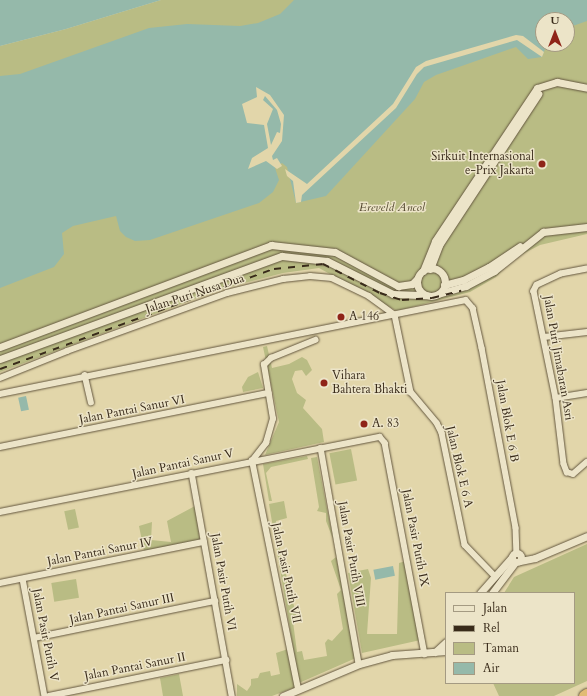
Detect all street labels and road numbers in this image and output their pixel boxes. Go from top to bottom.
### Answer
street label: Jalan Puri Nusa Dua [144,271,246,317]
street label: Jalan Puri Jimabaran Asri [540,294,576,422]
street label: Jalan Blok E 6 B [493,379,521,463]
street label: Jalan Pantai Sanur VI [78,393,186,427]
street label: Jalan Blok E 6 A [443,425,475,509]
street label: Jalan Pantai Sanur V [131,446,235,482]
street label: Jalan Pasir Putih IX [398,488,432,588]
street label: Jalan Pasir Putih VIII [335,500,367,608]
street label: Jalan Pasir Putih VII [268,521,304,625]
street label: Jalan Pasir Putih VI [207,532,239,632]
street label: Jalan Pantai Sanur IV [46,535,154,569]
street label: Jalan Pasir Putih V [29,587,61,683]
street label: Jalan Pantai Sanur III [68,591,176,627]
street label: Jalan Pantai Sanur II [83,650,187,684]

